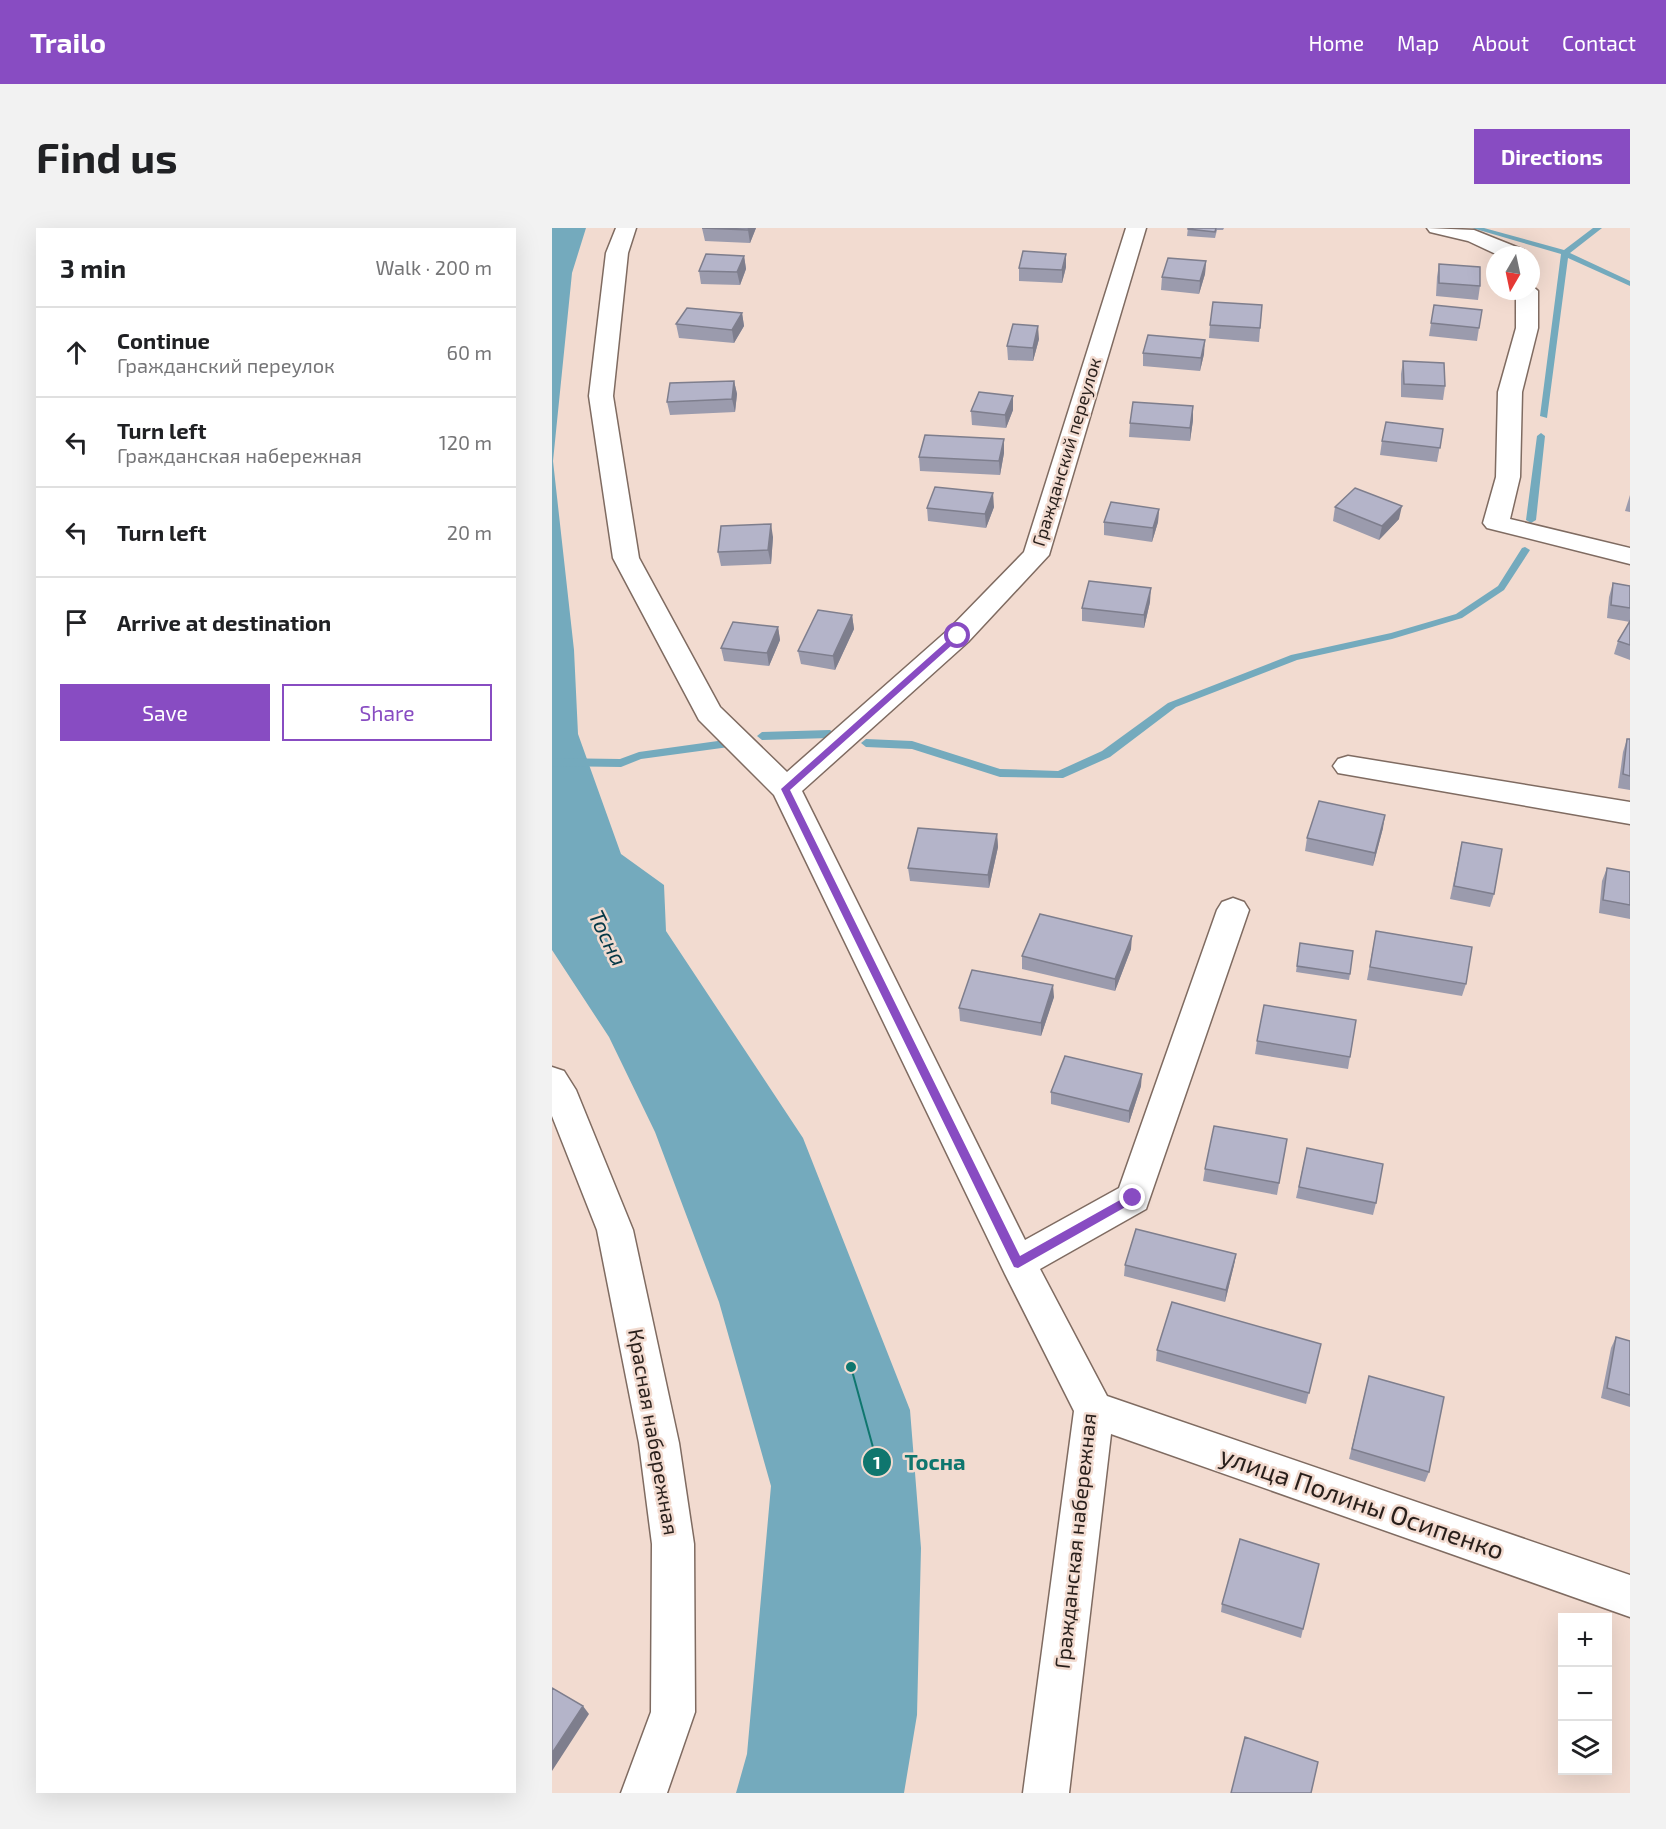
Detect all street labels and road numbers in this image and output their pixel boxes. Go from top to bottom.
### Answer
street label: Гражданский переулок [1027,354,1105,549]
street label: Красная набережная [624,1327,685,1537]
street label: Гражданская набережная [1049,1412,1100,1670]
street label: улица Полины Осипенко [1216,1438,1508,1566]

